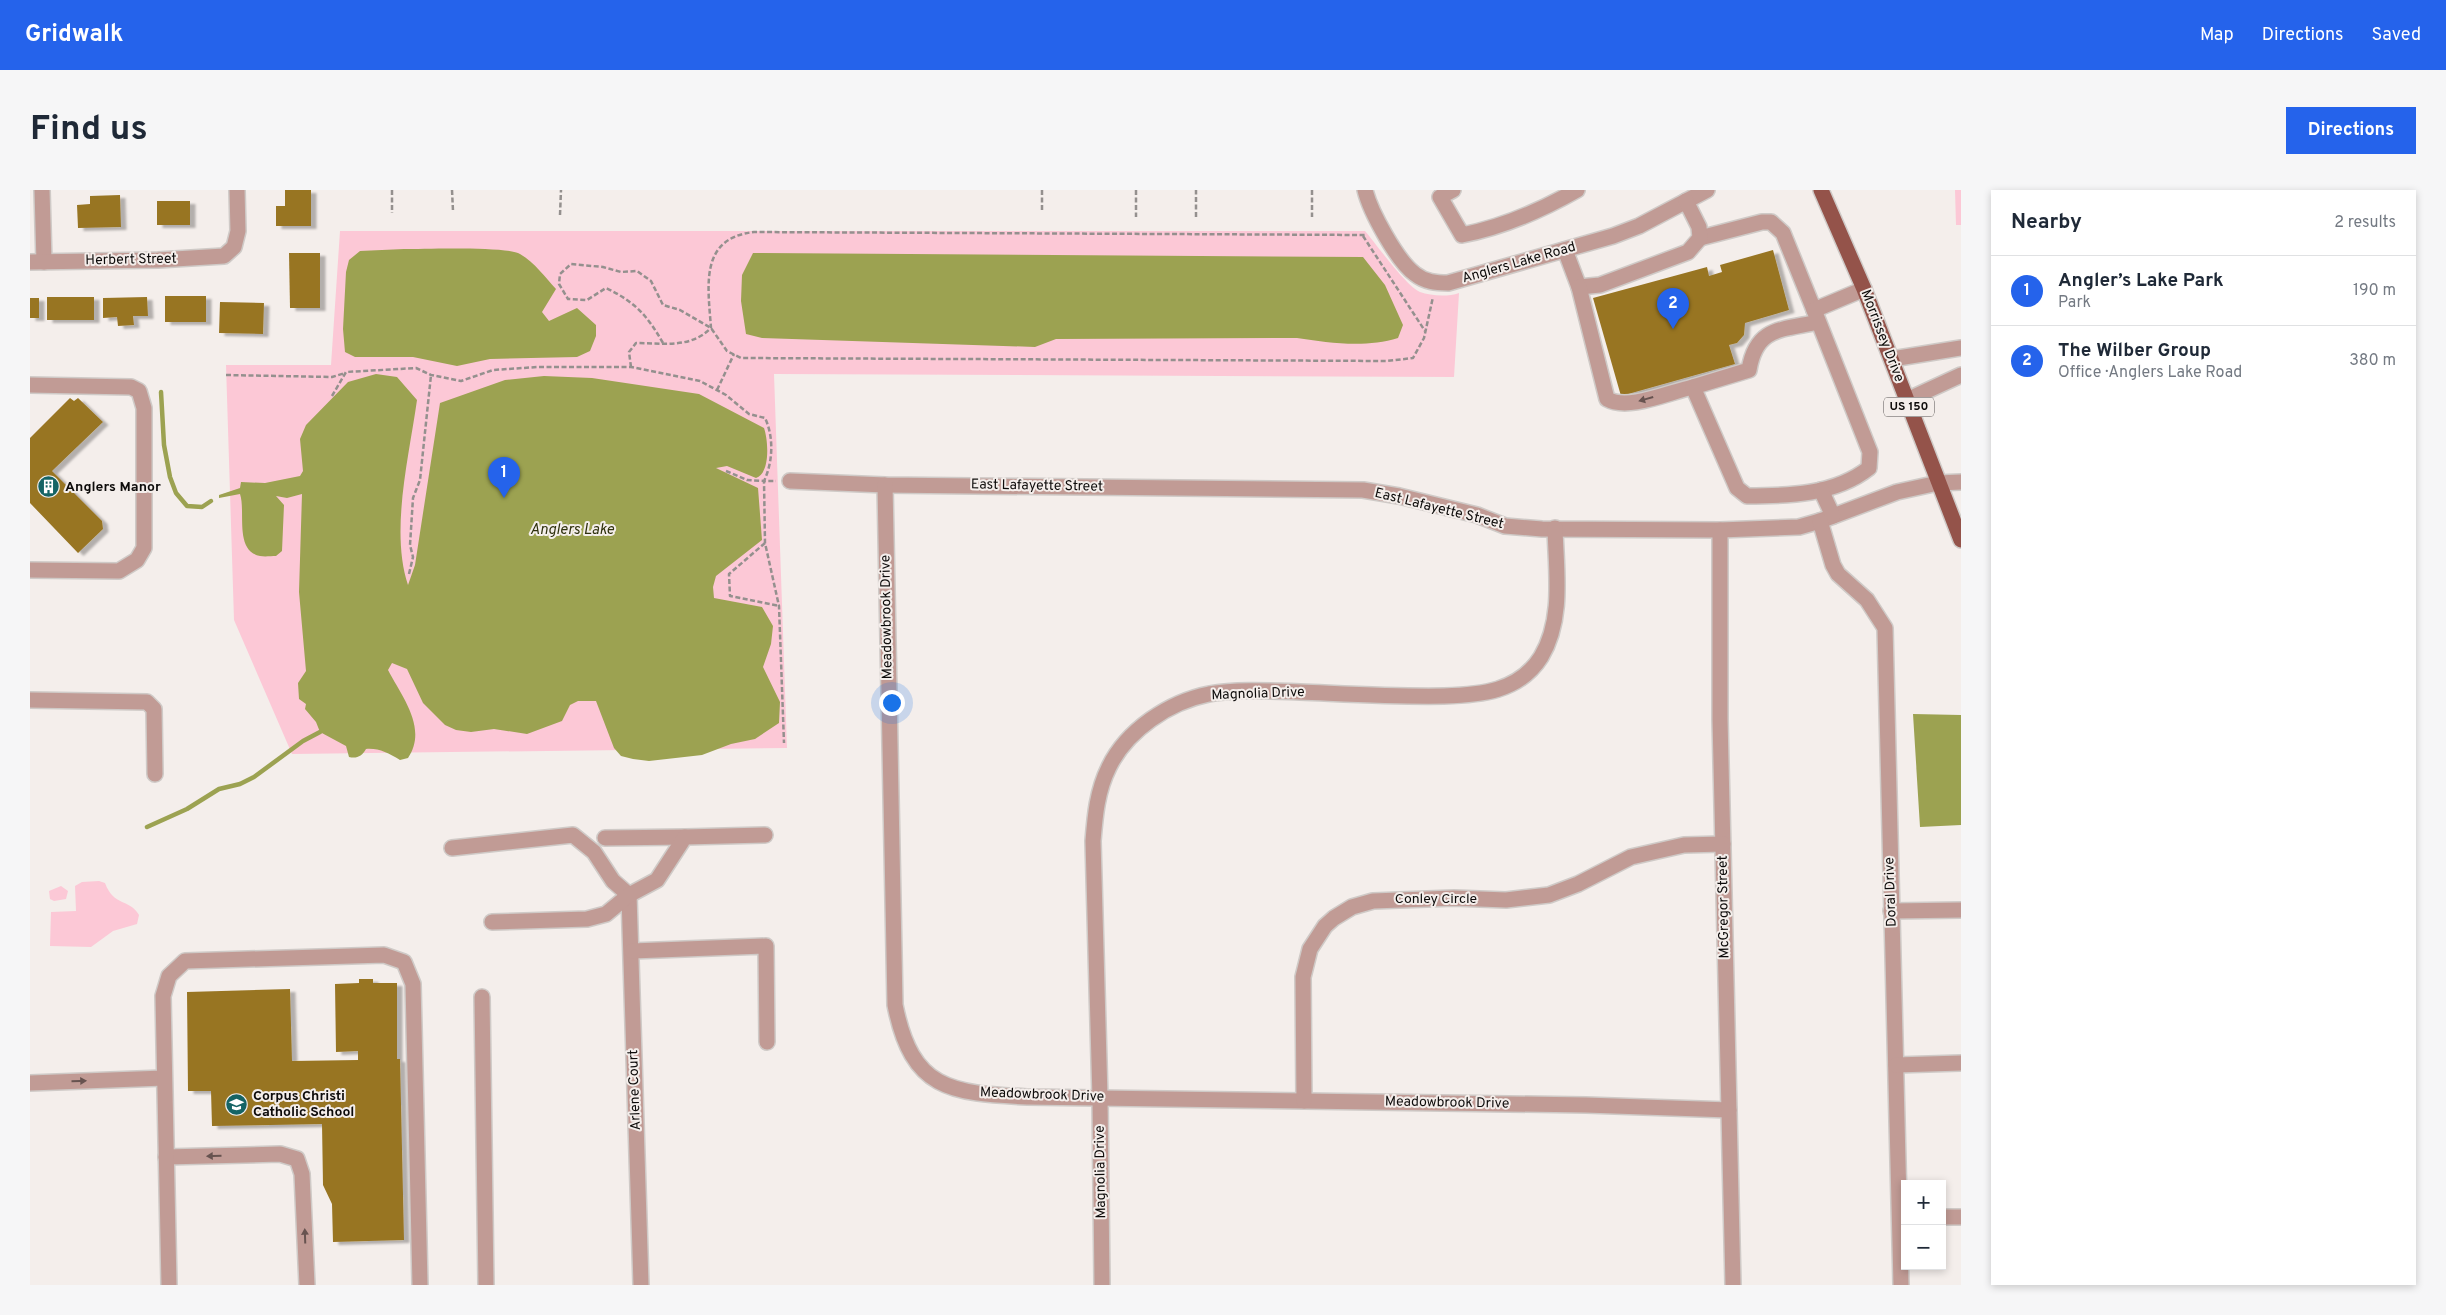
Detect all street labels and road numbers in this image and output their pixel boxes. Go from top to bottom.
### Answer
street label: Anglers Lake Road [1460,239,1578,287]
street label: Herbert Street [85,251,177,269]
street label: Morrissey Drive [1857,287,1907,385]
road number: US 150 [1884,398,1934,416]
street label: East Lafayette Street [971,476,1103,496]
street label: East Lafayette Street [1373,485,1505,533]
street label: Meadowbrook Drive [877,555,897,679]
street label: Magnolia Drive [1211,684,1305,704]
street label: McGregor Street [1715,855,1733,959]
street label: Doral Drive [1881,857,1901,927]
street label: Conley Circle [1395,891,1477,908]
street label: Arlene Court [625,1049,645,1131]
street label: Meadowbrook Drive [979,1084,1105,1106]
street label: Meadowbrook Drive [1385,1093,1509,1113]
street label: Magnolia Drive [1092,1125,1110,1219]

